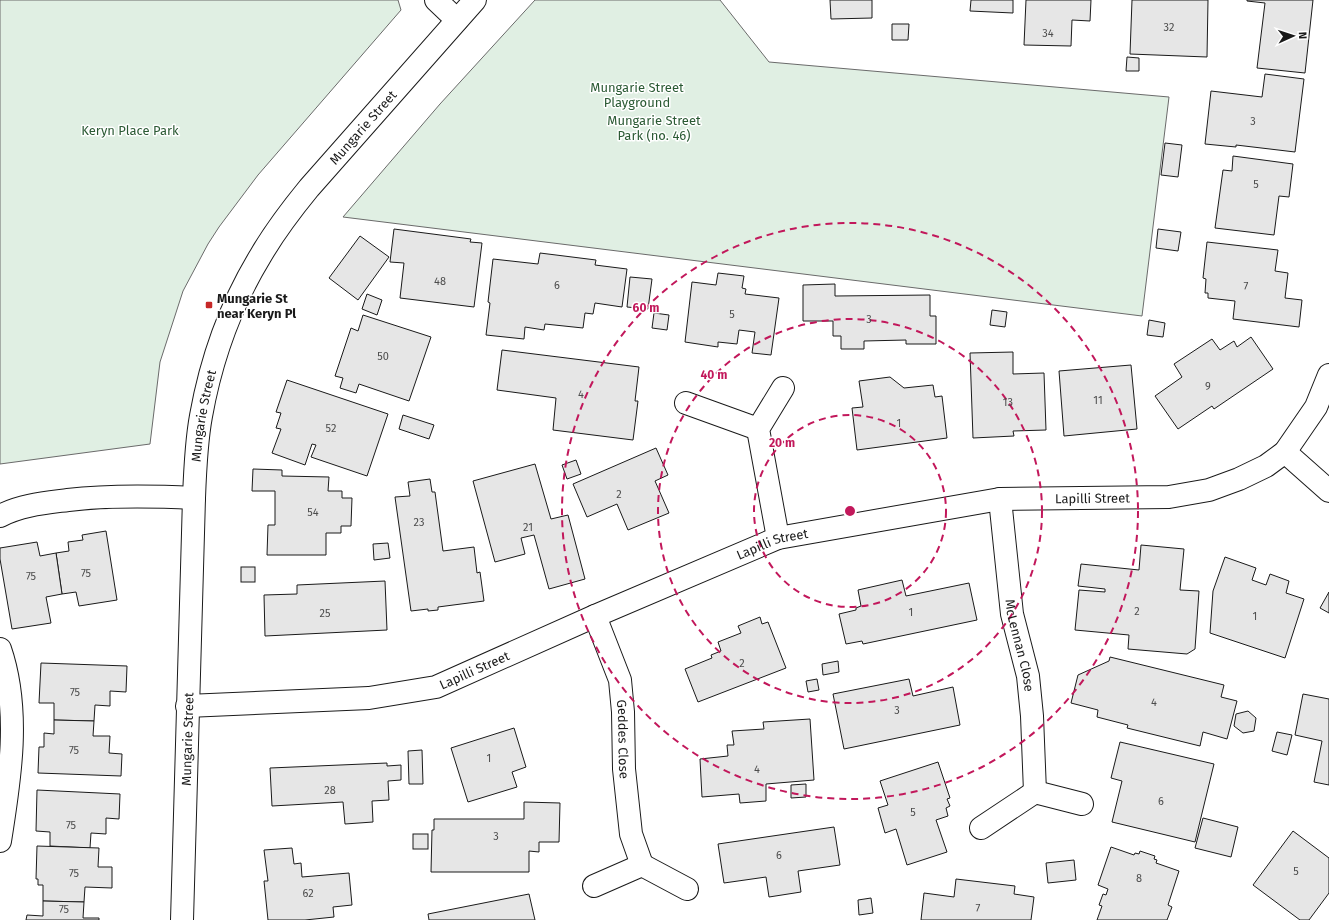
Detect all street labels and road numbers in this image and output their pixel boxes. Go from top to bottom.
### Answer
street label: Mungarie Street [326,87,399,167]
street label: Mungarie Street [188,368,219,463]
street label: Lapilli Street [1055,490,1130,506]
street label: Lapilli Street [734,525,809,562]
street label: McLennan Close [1003,598,1037,692]
street label: Lapilli Street [437,648,512,692]
street label: Mungarie Street [178,692,196,786]
street label: Geddes Close [614,699,632,779]

